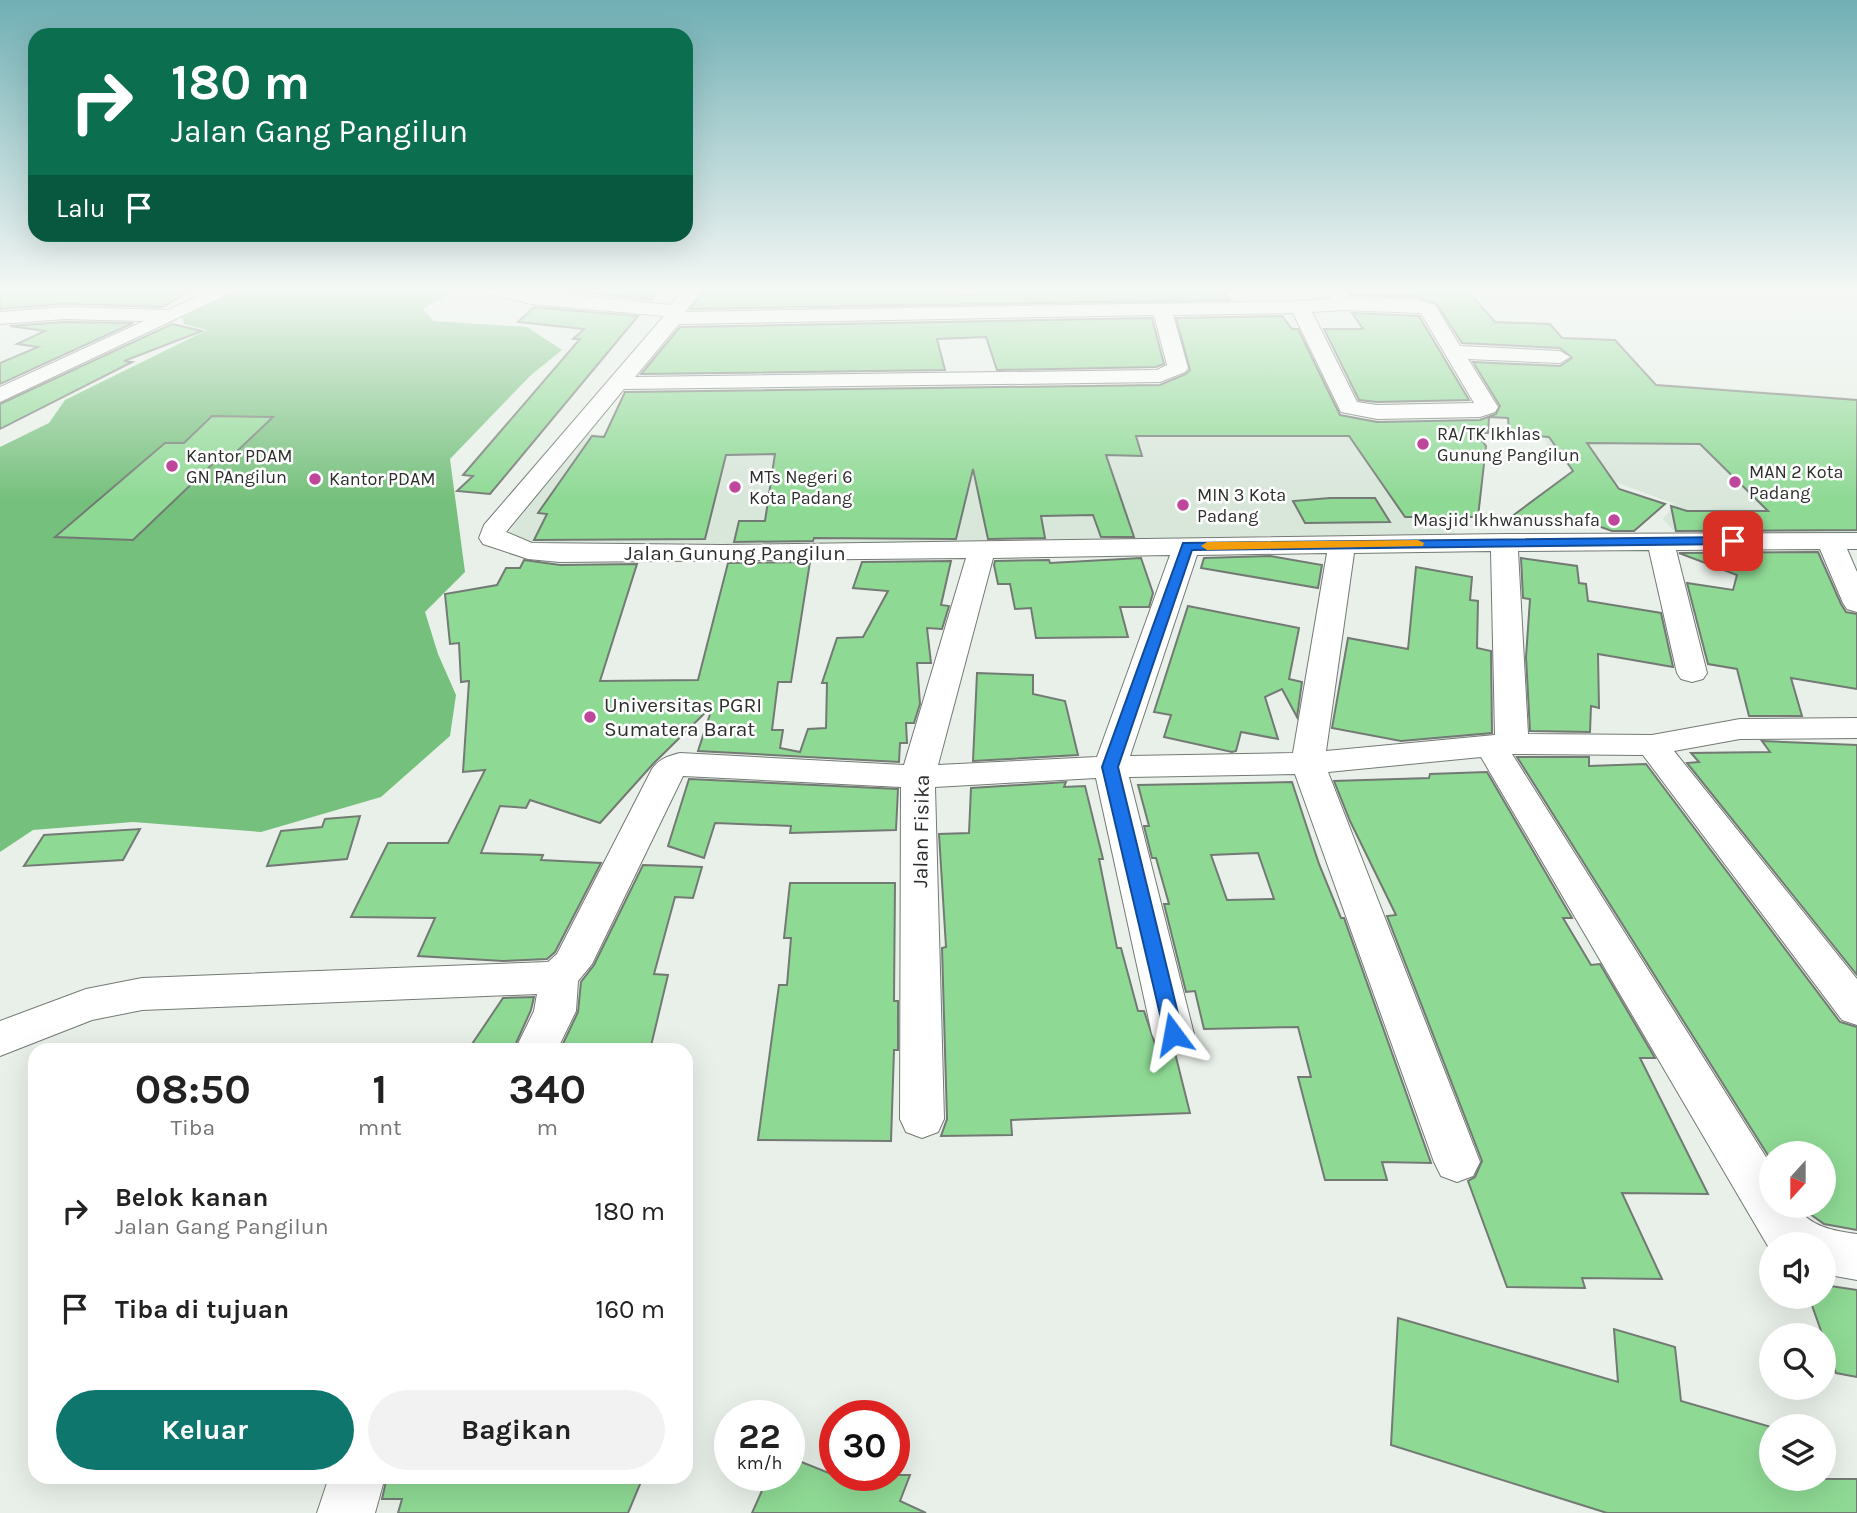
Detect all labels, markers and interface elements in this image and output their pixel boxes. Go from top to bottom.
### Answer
text: 180 m [171,54,310,111]
icon: right [56,56,147,147]
text: Jalan Gang Pangilun [171,113,468,150]
icon: arrive [120,189,158,227]
text: Lalu [56,193,106,224]
place label: RA/TK Ikhlas Gunung Pangilun [1437,423,1580,466]
marker: RA/TK Ikhlas Gunung Pangilun [1415,436,1431,452]
place label: Kantor PDAM GN PAngilun [186,445,293,488]
marker: Kantor PDAM GN PAngilun [164,458,180,474]
place label: MAN 2 Kota Padang [1749,461,1843,504]
place label: MTs Negeri 6 Kota Padang [749,466,853,509]
place label: Kantor PDAM [329,468,436,490]
marker: Kantor PDAM [307,471,323,487]
marker: MAN 2 Kota Padang [1727,474,1743,490]
marker: MTs Negeri 6 Kota Padang [727,479,743,495]
place label: MIN 3 Kota Padang [1197,484,1286,527]
marker: MIN 3 Kota Padang [1175,497,1191,513]
place label: Masjid Ikhwanusshafa [1413,509,1600,531]
pin [1703,511,1763,571]
marker: Masjid Ikhwanusshafa [1606,512,1622,528]
icon: arrive [1714,522,1752,560]
street label: Jalan Gunung Pangilun [624,541,846,565]
place label: Universitas PGRI Sumatera Barat [604,693,762,741]
marker: Universitas PGRI Sumatera Barat [582,709,598,725]
street label: Jalan Fisika [908,774,934,888]
position arrow [1136,997,1210,1071]
text: 08:50 [135,1064,251,1114]
text: 1 [372,1064,387,1114]
text: 340 [508,1064,586,1114]
text: Tiba [170,1114,215,1141]
text: mnt [358,1114,402,1141]
text: m [537,1114,558,1141]
north arrow [1759,1141,1836,1218]
map controls [1759,1141,1836,1491]
text: Belok kanan [115,1182,268,1213]
icon: right [56,1192,94,1230]
text: 180 m [595,1196,665,1227]
text: Jalan Gang Pangilun [115,1213,329,1240]
button: sound [1759,1232,1836,1309]
icon: arrive [56,1290,94,1328]
text: Tiba di tujuan [115,1294,289,1325]
text: 160 m [596,1294,665,1325]
button: search [1759,1323,1836,1400]
button: Keluar [56,1390,354,1470]
button: Bagikan [368,1390,665,1470]
speed limit sign: 30 [819,1400,910,1491]
button: layers [1759,1414,1836,1491]
text: 22 [738,1416,781,1457]
text: km/h [737,1452,782,1474]

